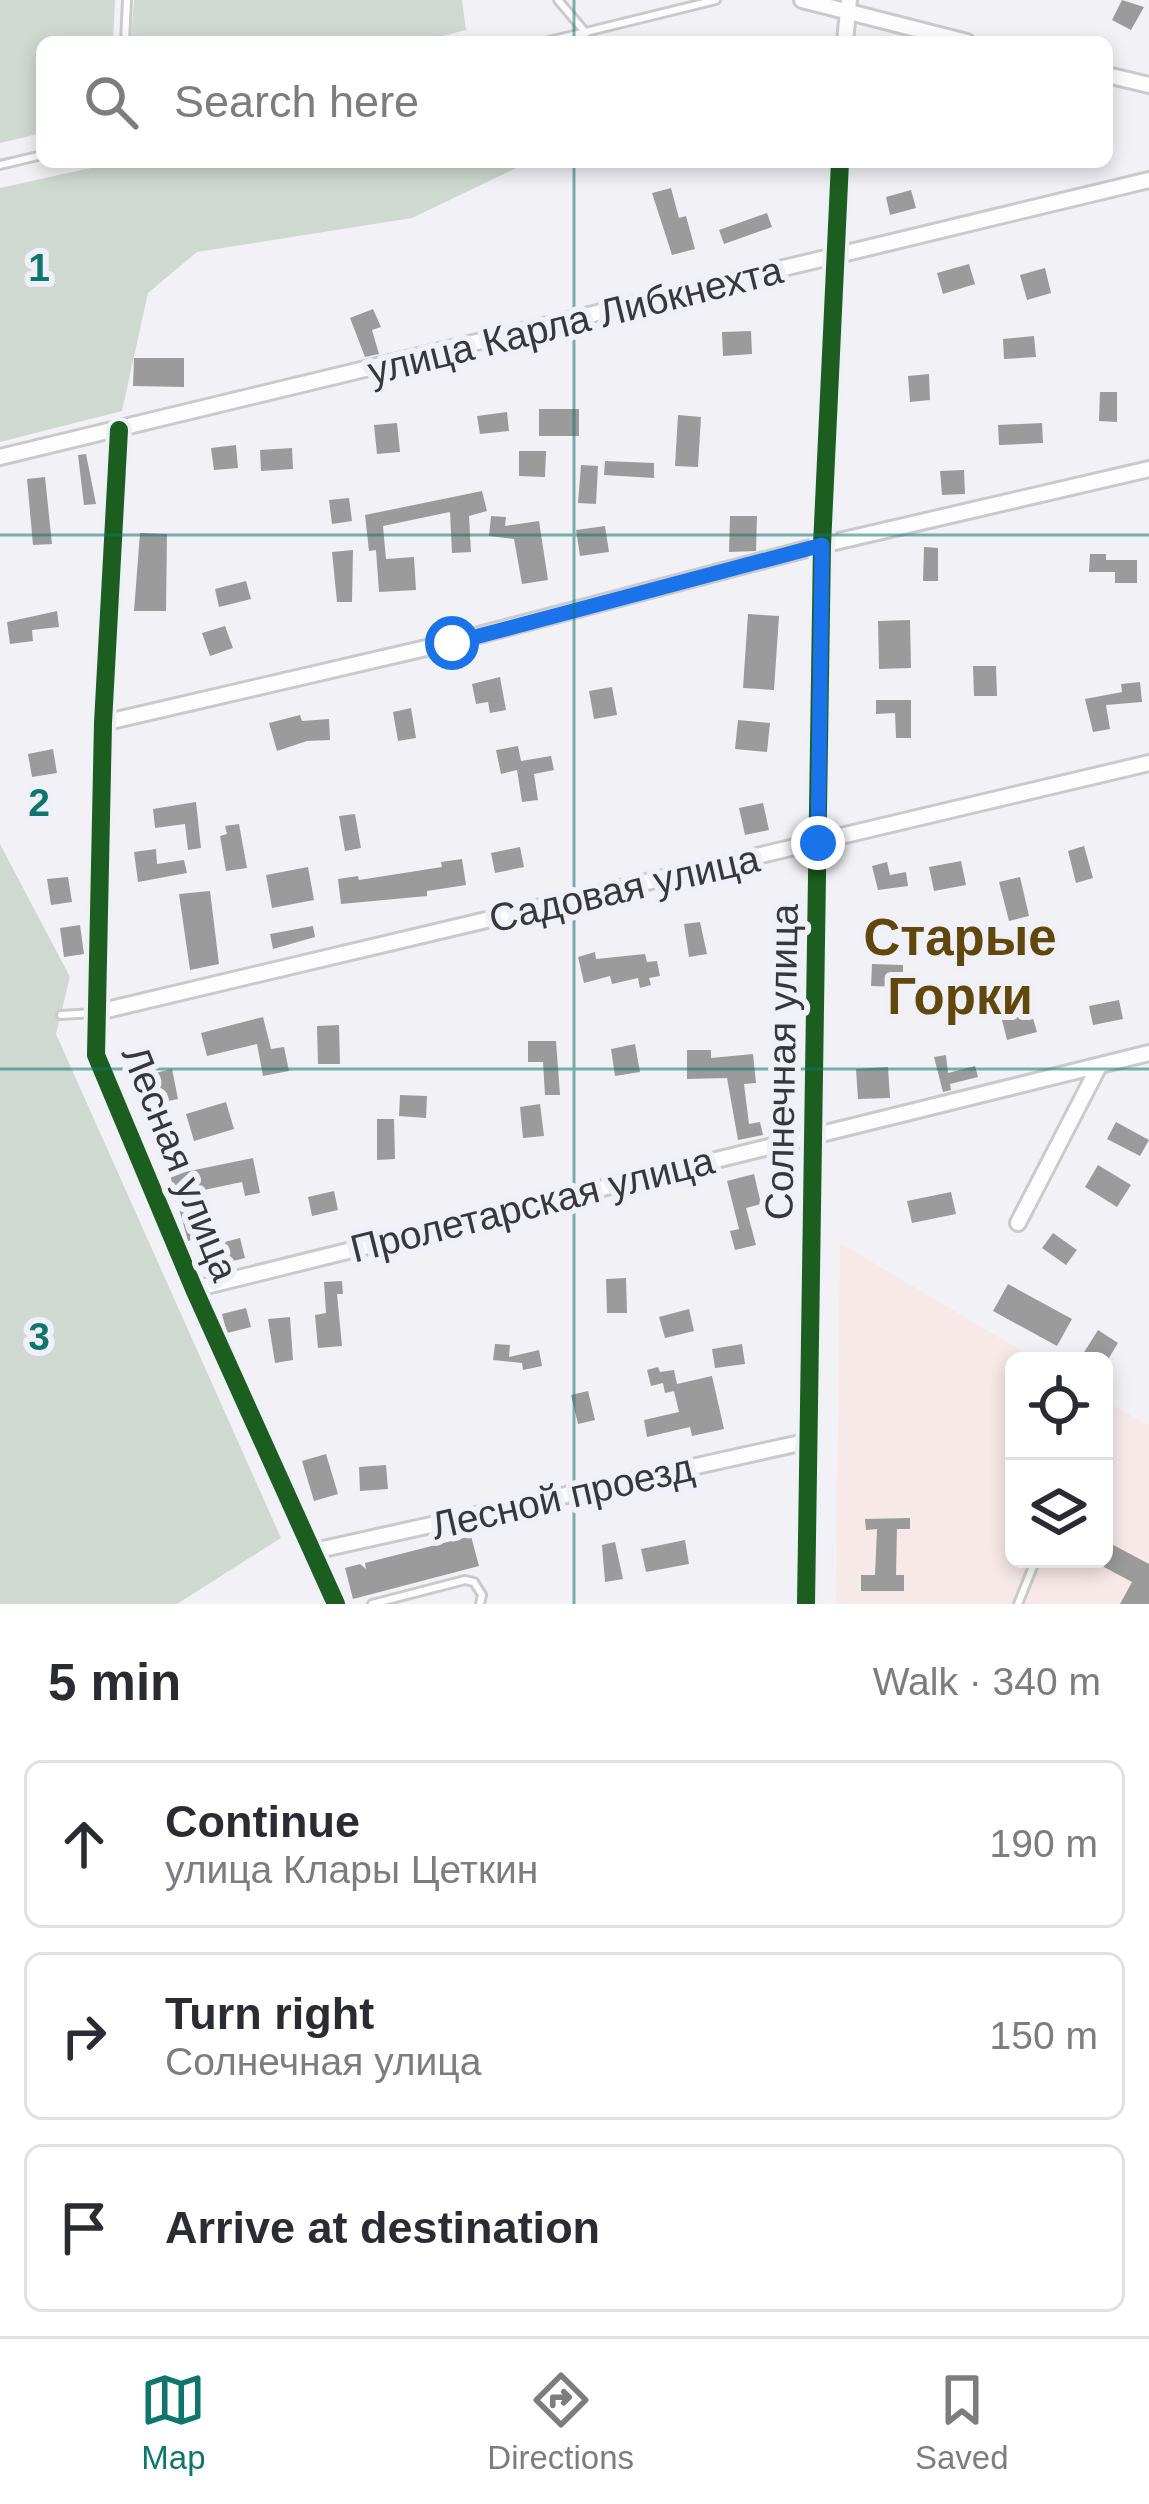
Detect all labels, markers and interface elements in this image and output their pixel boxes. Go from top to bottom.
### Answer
search box [36,36,1113,168]
icon: search [78,69,144,135]
text: Search here [174,76,419,127]
text: 1 [28,246,50,289]
street label: улица Карла Либкнехта [364,248,787,393]
route start [425,616,479,670]
text: 2 [28,781,50,824]
route end [791,816,845,870]
street label: Садовая улица [485,836,764,940]
street label: Солнечная улица [757,903,806,1221]
district label: Старые Горки [863,909,1057,1025]
street label: Лесная улица [114,1040,247,1287]
street label: Пролетарская улица [346,1138,718,1270]
text: 3 [28,1315,50,1358]
map controls [1005,1352,1113,1568]
button: locate [1005,1352,1113,1460]
street label: Лесной проезд [427,1445,698,1548]
button: layers [1005,1460,1113,1568]
text: 5 min [48,1654,181,1711]
text: Walk · 340 m [873,1660,1101,1703]
text: Continue [165,1796,360,1847]
icon: ahead [51,1811,117,1877]
text: 190 m [990,1822,1098,1865]
text: улица Клары Цеткин [165,1848,538,1891]
text: Turn right [165,1988,374,2039]
icon: right [51,2003,117,2069]
text: 150 m [990,2014,1098,2057]
text: Солнечная улица [165,2040,481,2083]
icon: arrive [51,2195,117,2261]
text: Arrive at destination [165,2202,600,2253]
tab: Map [140,2367,206,2477]
tab: Directions [487,2367,634,2477]
tab: Saved [915,2367,1009,2477]

